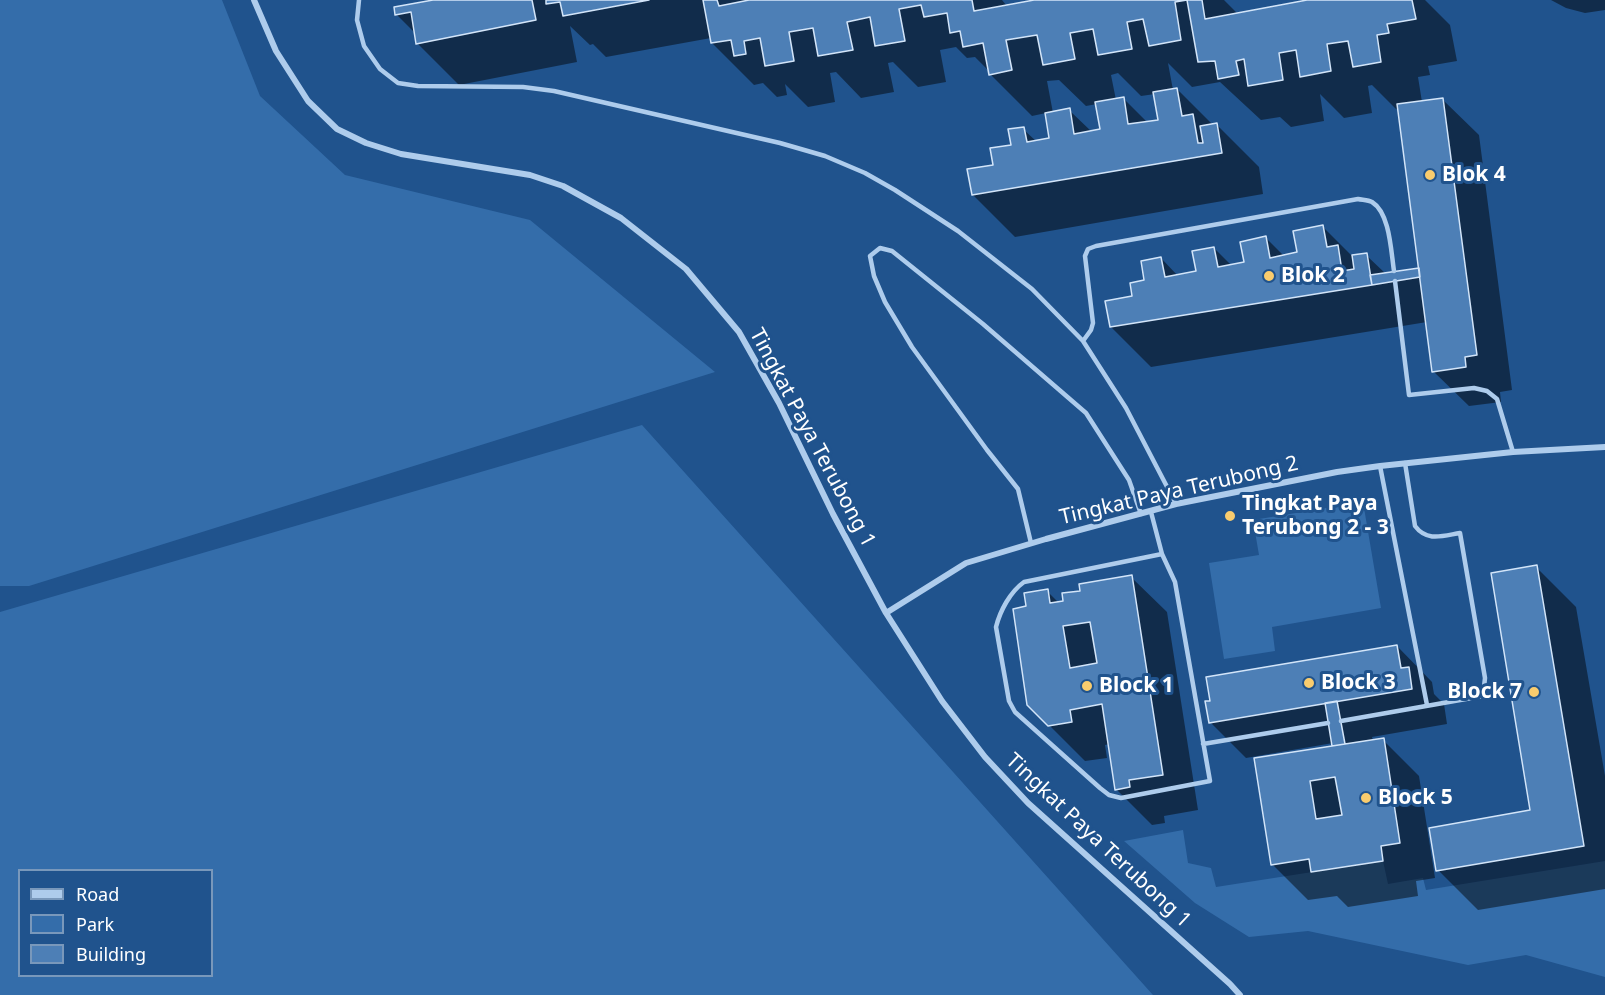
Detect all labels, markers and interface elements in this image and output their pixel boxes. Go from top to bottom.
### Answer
place label: Blok 4 [1442,162,1506,188]
marker: Blok 4 [1423,168,1437,182]
place label: Blok 2 [1281,263,1345,289]
marker: Blok 2 [1262,269,1276,283]
street label: Tingkat Paya Terubong 1 [744,324,880,552]
street label: Tingkat Paya Terubong 2 [1057,451,1301,531]
place label: Tingkat Paya Terubong 2 - 3 [1242,491,1389,541]
marker: Tingkat Paya Terubong 2 - 3 [1223,509,1237,523]
place label: Block 3 [1321,670,1396,696]
place label: Block 1 [1099,673,1174,699]
marker: Block 3 [1302,676,1316,690]
marker: Block 1 [1080,679,1094,693]
place label: Block 7 [1447,679,1522,705]
marker: Block 7 [1527,685,1541,699]
street label: Tingkat Paya Terubong 1 [1000,749,1196,933]
place label: Block 5 [1378,785,1453,811]
marker: Block 5 [1359,791,1373,805]
legend [18,869,213,977]
text: Road [76,882,119,906]
text: Park [76,912,114,936]
text: Building [76,942,146,966]

